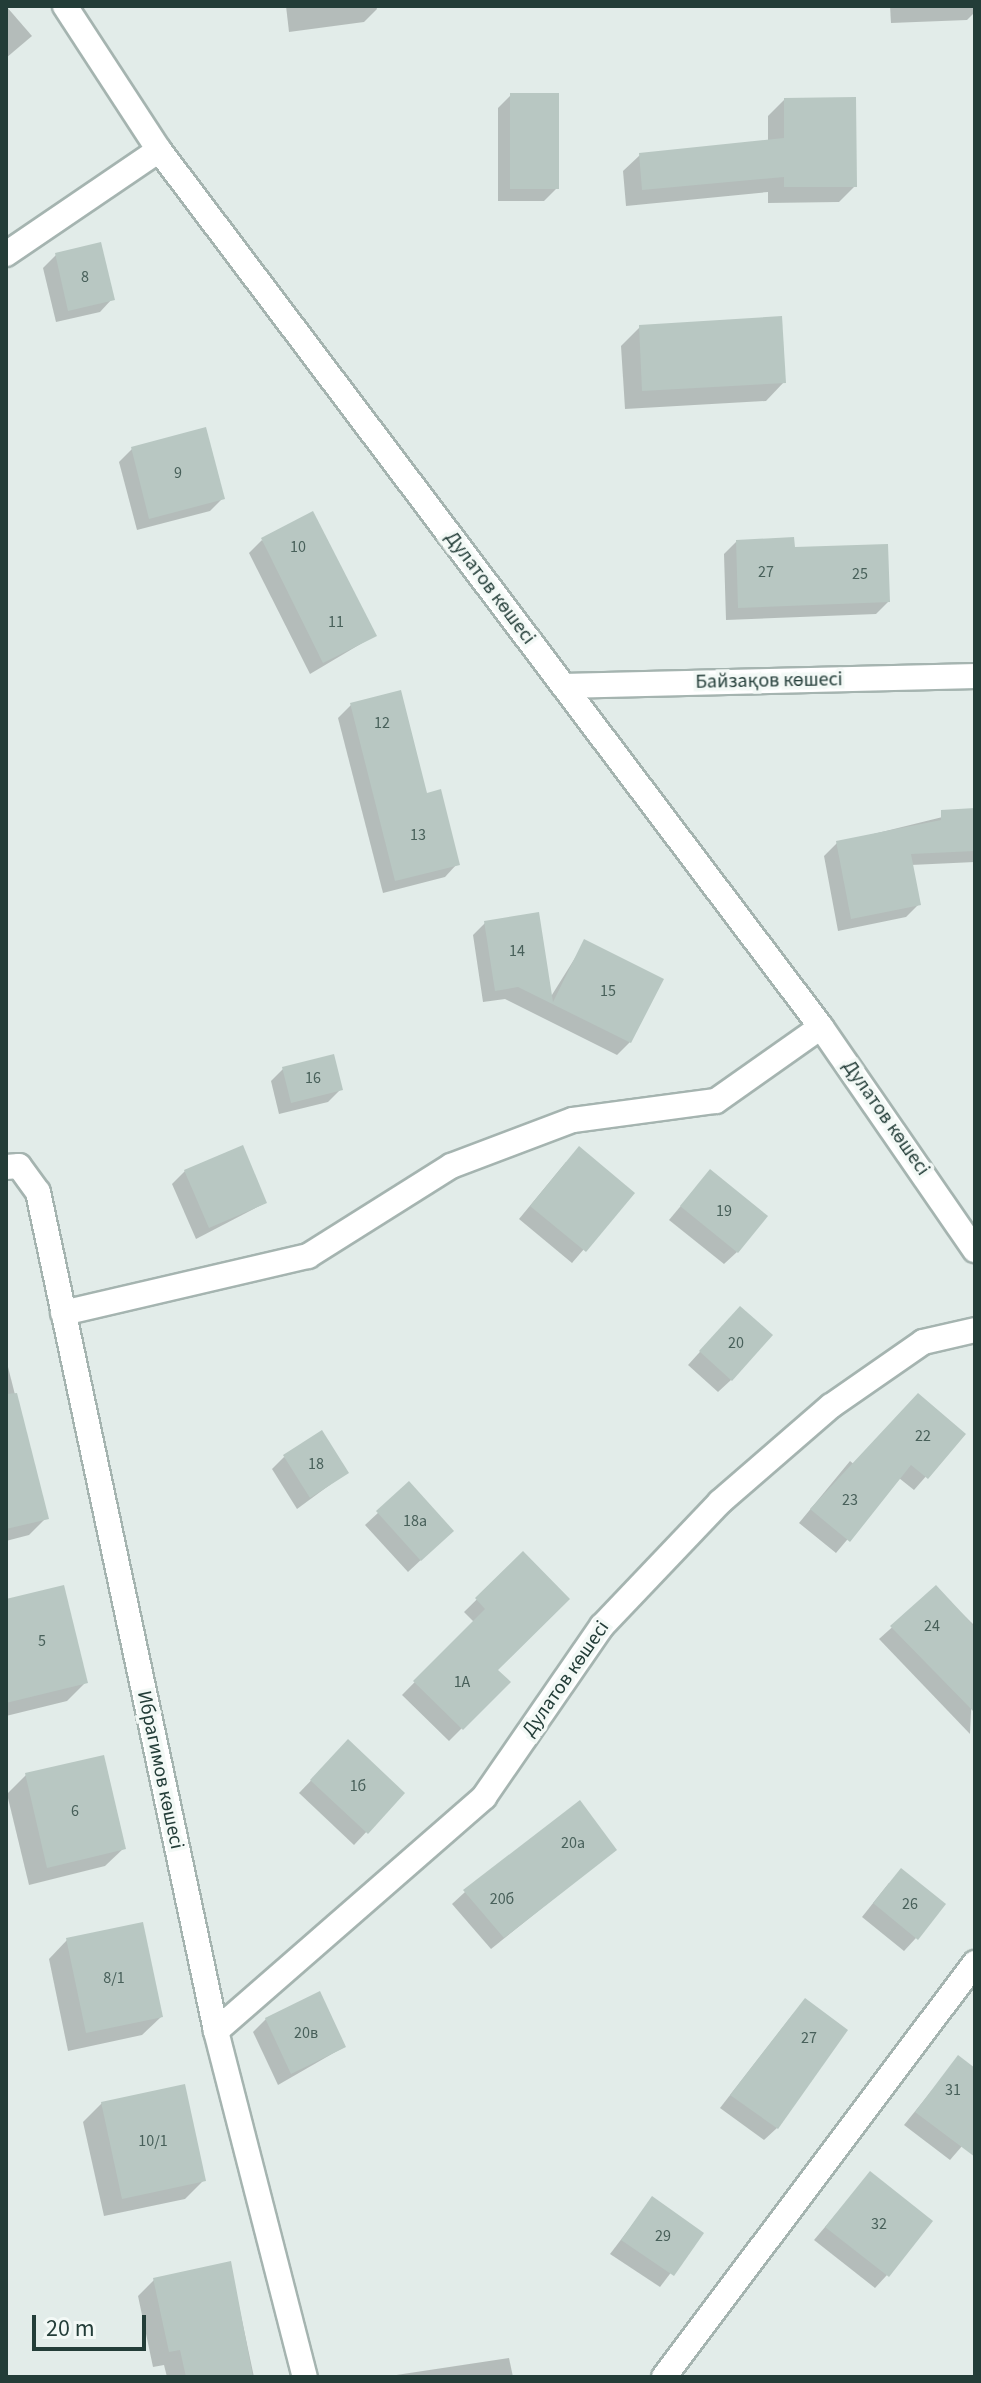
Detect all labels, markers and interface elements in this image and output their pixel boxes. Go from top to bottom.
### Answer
house number: 8 [81,267,89,287]
house number: 9 [174,463,182,483]
street label: Дулатов көшесі [440,527,540,649]
house number: 10 [290,537,306,557]
house number: 27 [758,562,774,582]
house number: 25 [852,564,868,584]
house number: 11 [328,612,344,632]
street label: Байзақов көшесі [695,668,843,694]
house number: 12 [374,713,390,733]
house number: 13 [410,825,426,845]
house number: 14 [509,941,525,961]
house number: 15 [600,981,616,1001]
street label: Дулатов көшесі [837,1056,935,1180]
house number: 16 [305,1068,321,1088]
house number: 19 [716,1201,732,1221]
house number: 20 [728,1333,744,1353]
house number: 22 [915,1426,931,1446]
house number: 18 [308,1454,324,1474]
house number: 23 [842,1490,858,1510]
house number: 18а [403,1511,427,1531]
house number: 24 [924,1616,940,1636]
street label: Дулатов көшесі [517,1617,615,1741]
house number: 5 [38,1631,46,1651]
house number: 1А [454,1672,470,1692]
street label: Ибрагимов көшесі [131,1689,189,1851]
house number: 1б [350,1776,366,1796]
house number: 6 [71,1801,79,1821]
house number: 20а [561,1833,585,1853]
house number: 20б [490,1889,514,1909]
house number: 26 [902,1894,918,1914]
house number: 8/1 [103,1968,125,1988]
house number: 20в [294,2023,318,2043]
house number: 27 [801,2028,817,2048]
house number: 31 [945,2080,961,2100]
house number: 10/1 [138,2131,168,2151]
house number: 32 [871,2214,887,2234]
house number: 29 [655,2226,671,2246]
scale bar [36,2299,150,2349]
text: 20 m [46,2311,95,2346]

